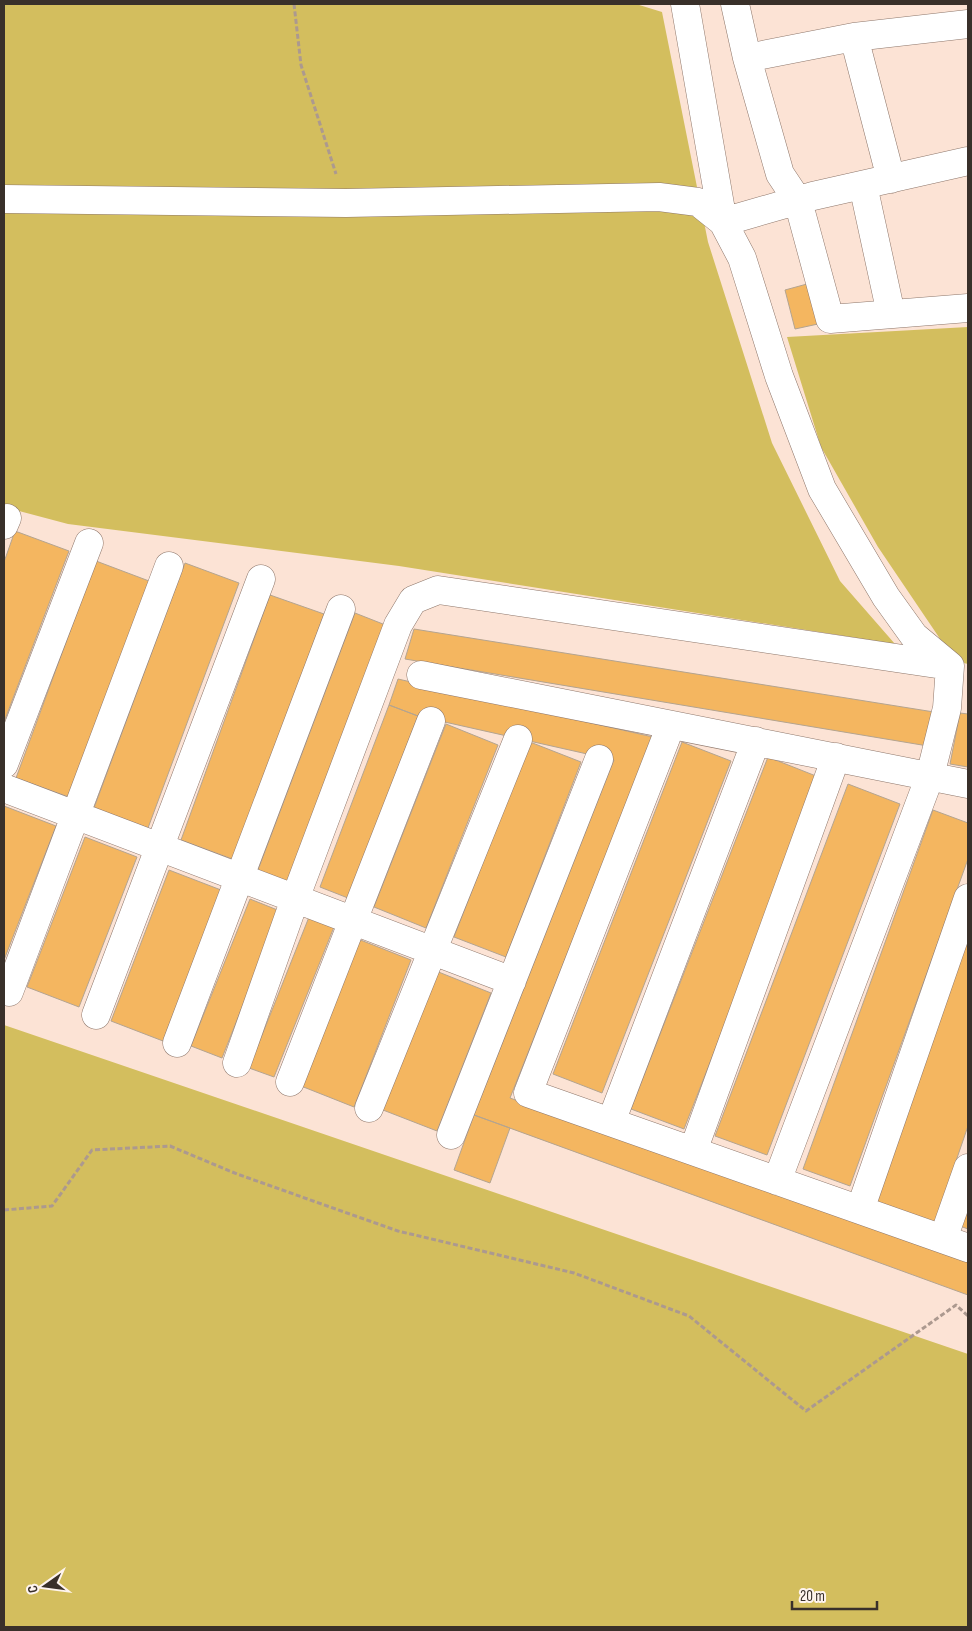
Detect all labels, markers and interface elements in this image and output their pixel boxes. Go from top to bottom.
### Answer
north arrow [20,1561,70,1611]
scale bar [792,1578,877,1610]
text: С [24,1583,42,1595]
text: 20 m [800,1587,825,1606]

